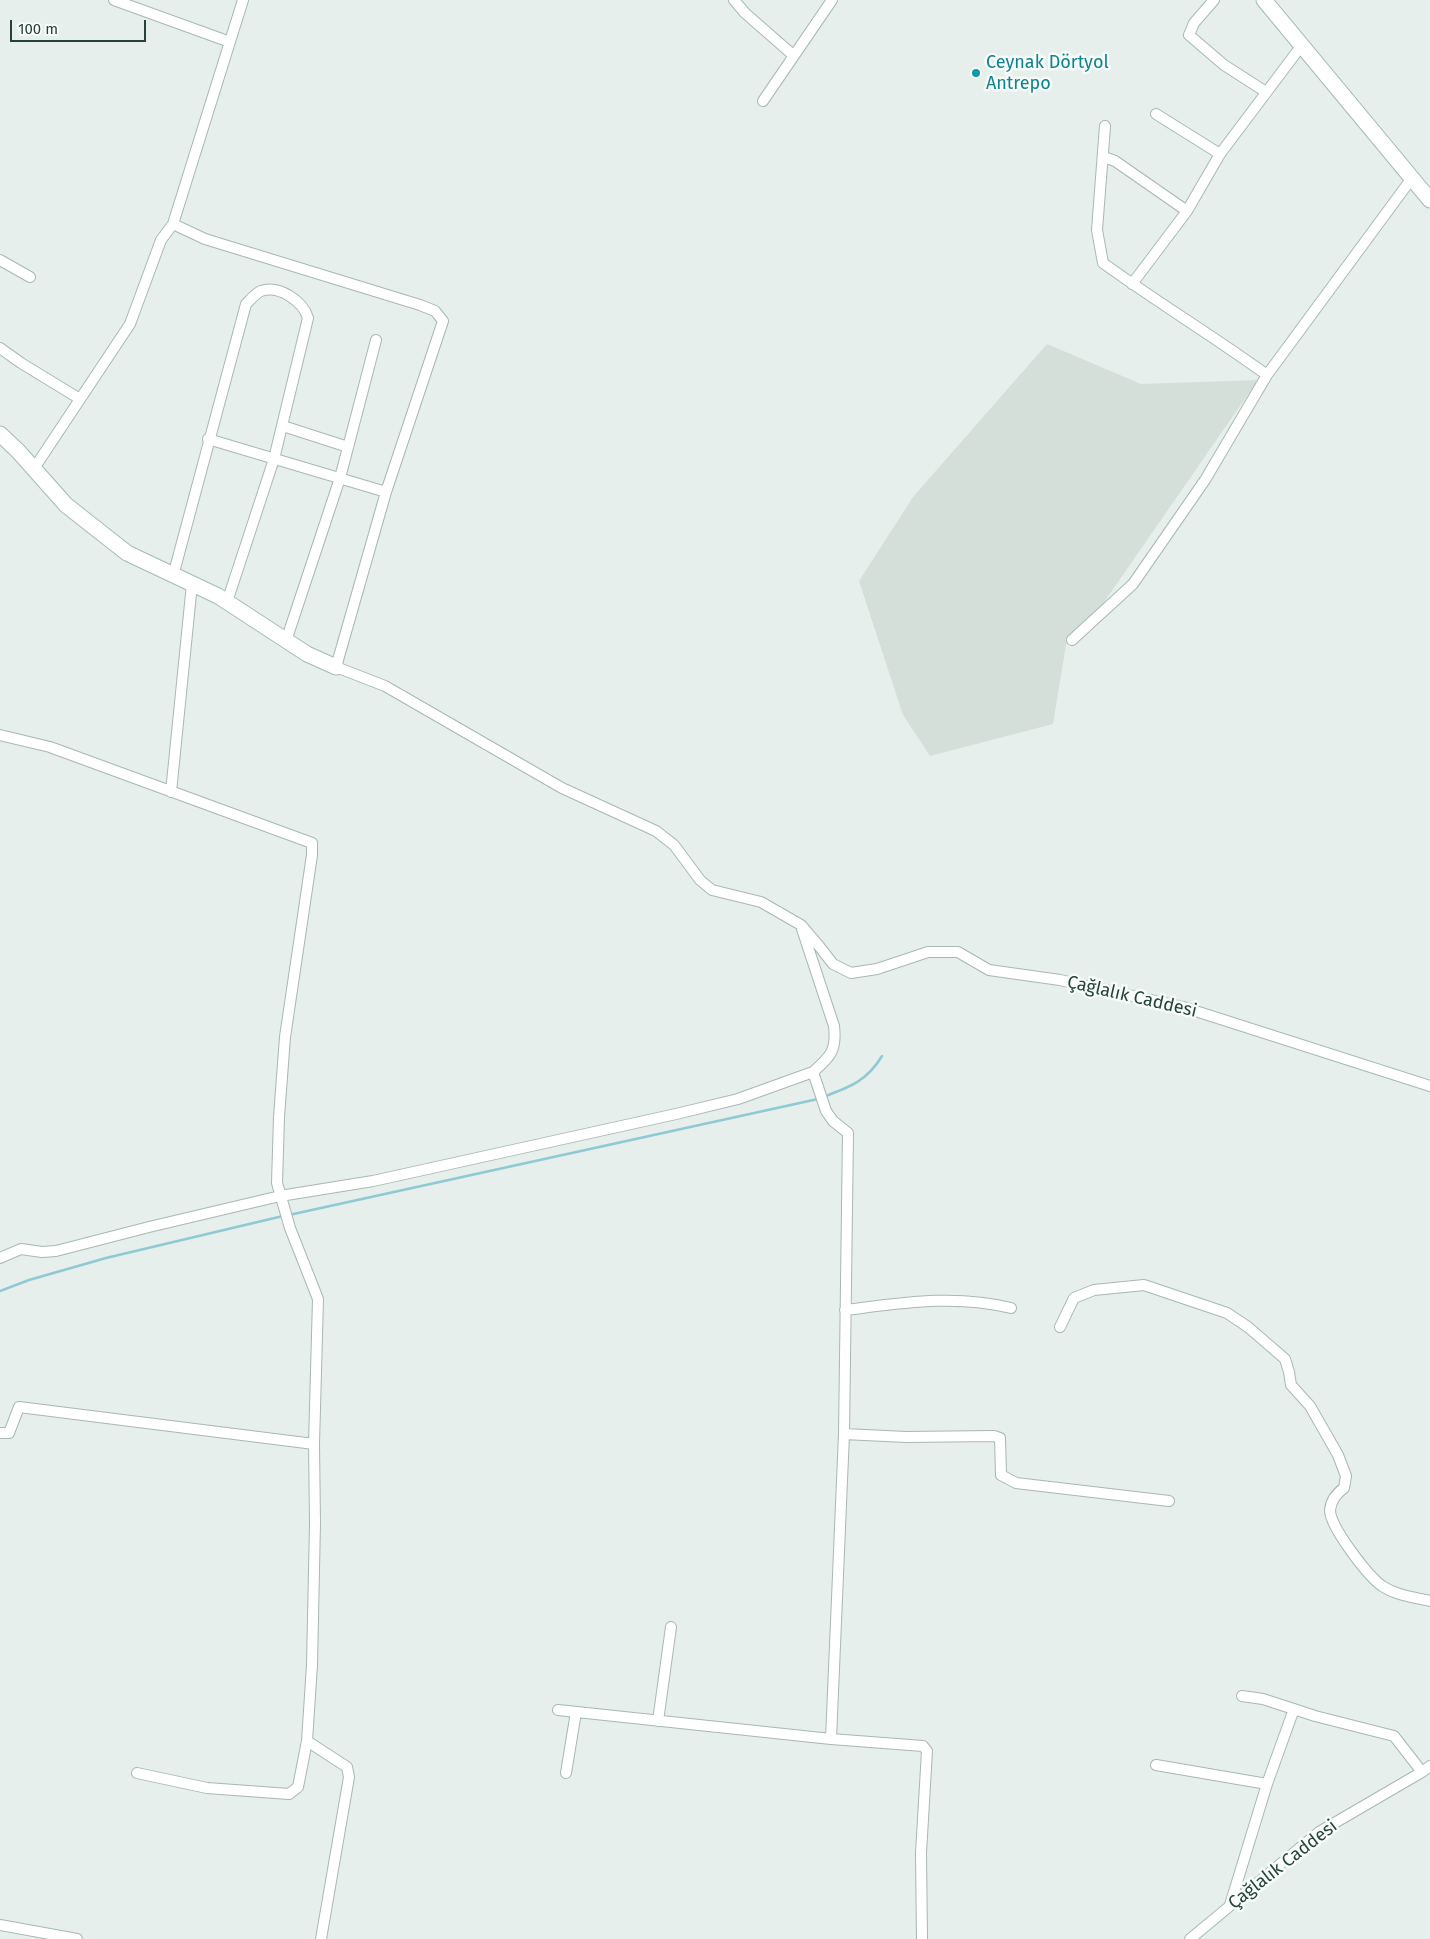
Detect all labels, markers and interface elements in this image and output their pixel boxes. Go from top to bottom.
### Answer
scale bar [12,10,149,42]
text: 100 m [18,20,58,38]
place label: Ceynak Dörtyol Antrepo [986,52,1109,94]
marker: Ceynak Dörtyol Antrepo [970,67,982,79]
street label: Çağlalık Caddesi [1065,972,1199,1022]
street label: Çağlalık Caddesi [1224,1816,1342,1914]

